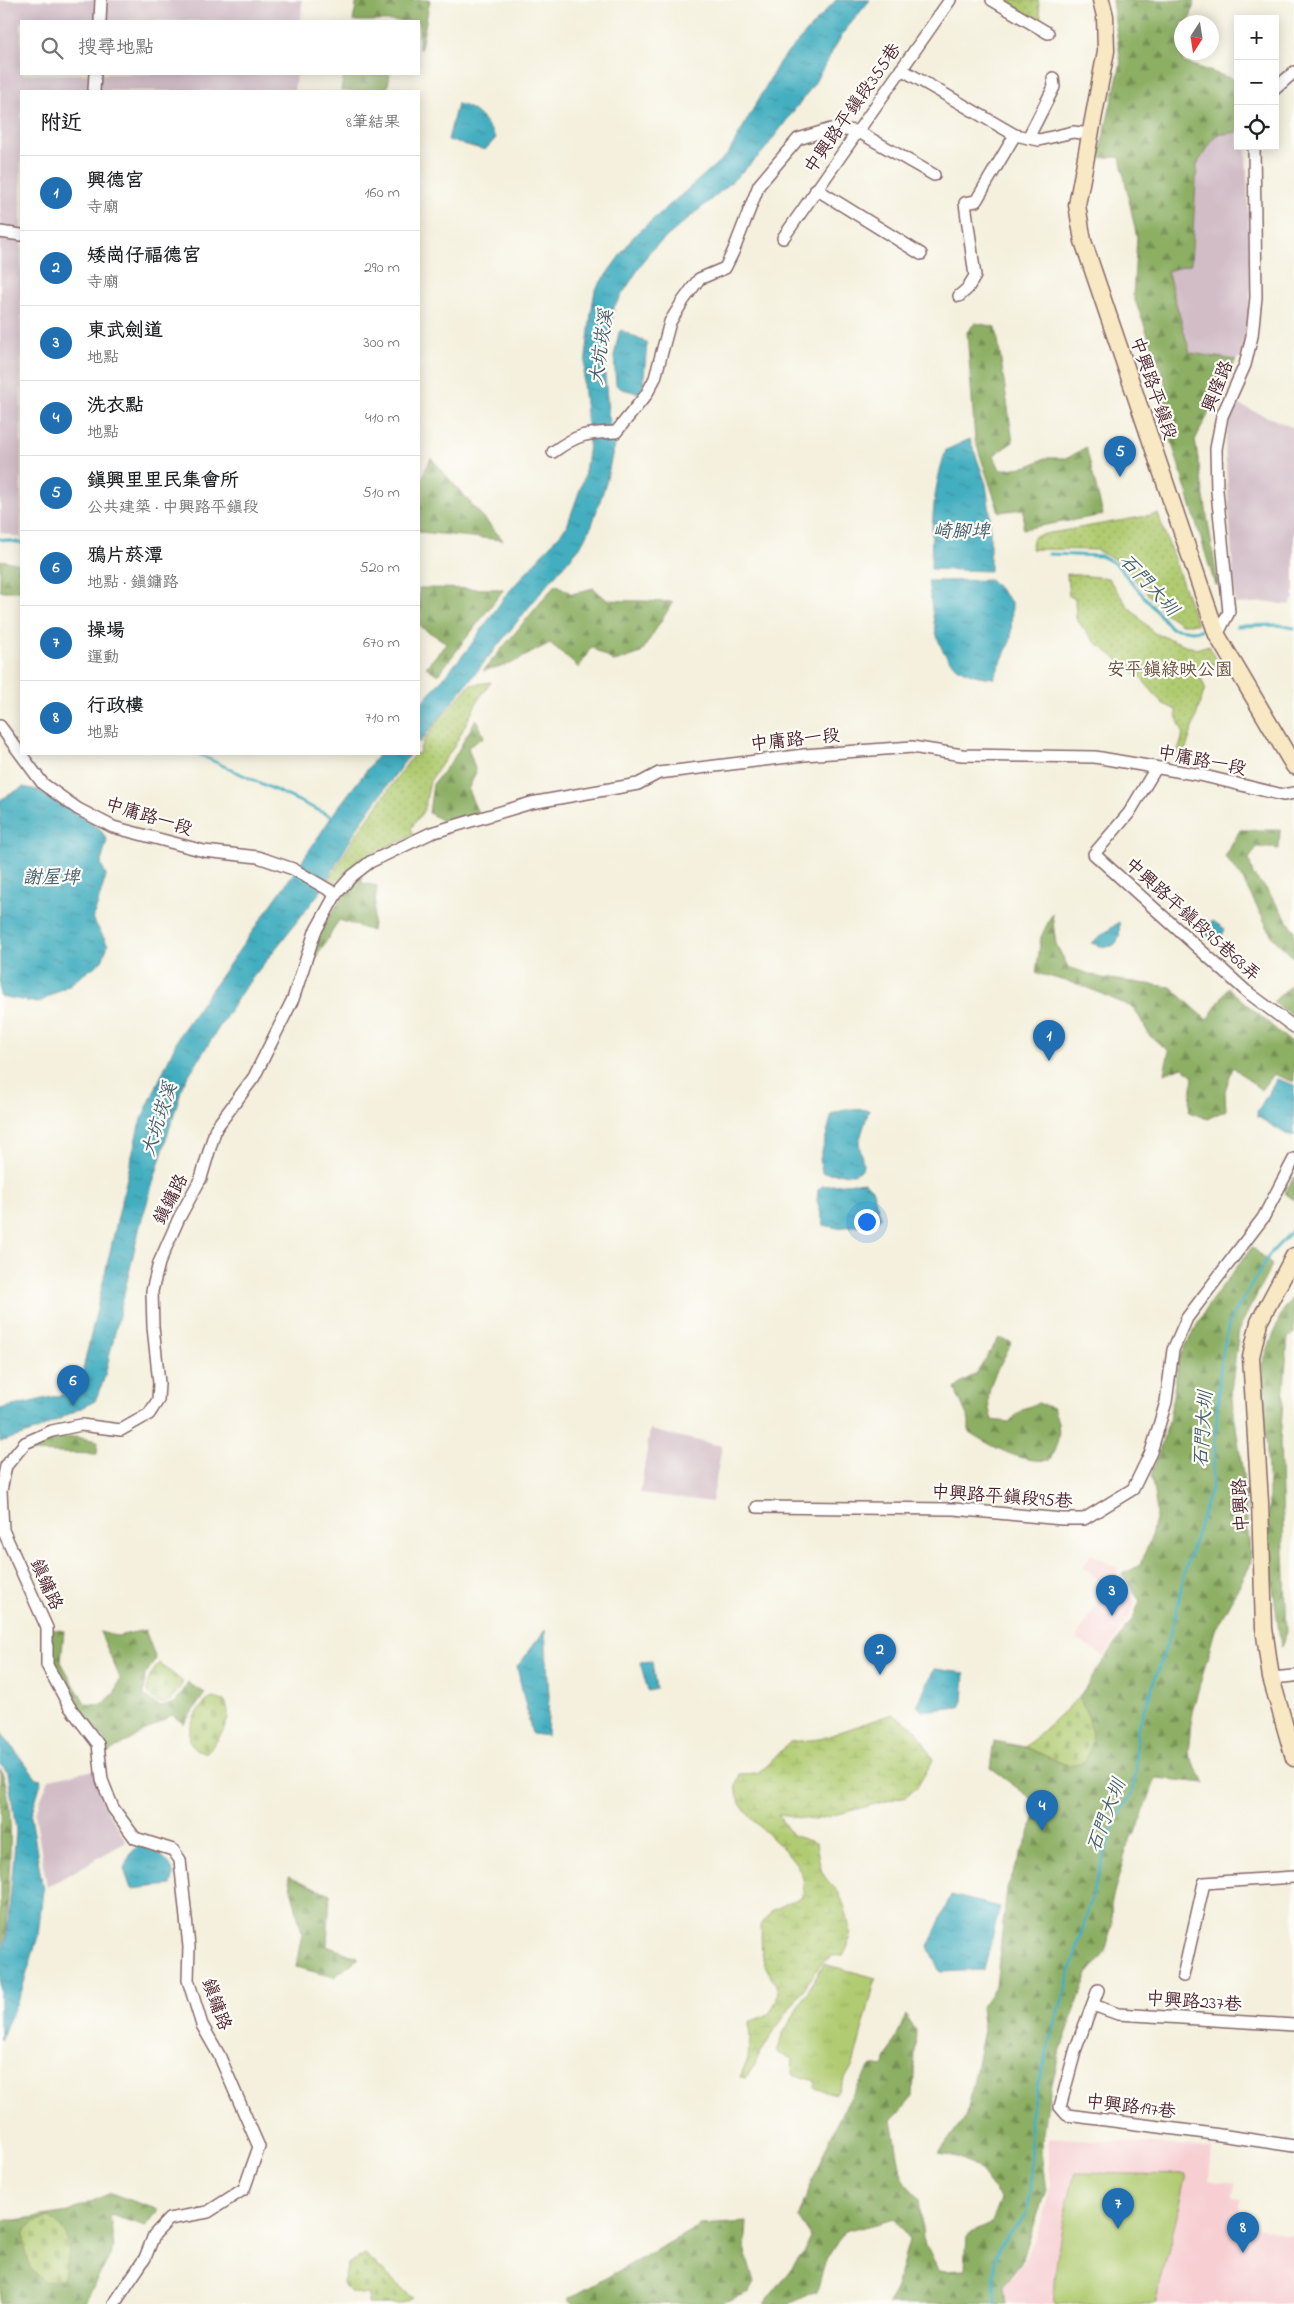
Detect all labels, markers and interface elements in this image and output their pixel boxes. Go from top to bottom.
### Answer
north arrow [1174,15,1219,60]
map controls [1234,15,1279,150]
button: + [1234,15,1279,60]
search box [20,20,420,75]
icon: search [38,34,66,62]
text: 搜尋地點 [78,35,154,62]
street label: 中興路平鎮段355巷 [799,39,908,180]
button: − [1234,60,1279,105]
button: locate [1234,105,1279,150]
text: 附近 [40,109,82,139]
text: 8筆結果 [346,111,400,135]
text: 興德宮 [87,168,144,195]
text: 1 [53,181,59,205]
text: 160 m [365,181,400,205]
text: 寺廟 [87,196,119,220]
text: 矮崗仔福德宮 [87,243,201,270]
text: 2 [52,256,60,280]
text: 290 m [364,256,400,280]
text: 寺廟 [87,271,119,295]
water label: 大坑崁溪 [584,307,621,387]
text: 東武劍道 [87,318,163,345]
text: 3 [53,331,59,355]
text: 300 m [363,331,400,355]
street label: 中興路平鎮段 [1122,333,1182,444]
text: 地點 [87,346,119,370]
street label: 興隆路 [1197,357,1241,417]
text: 洗衣點 [87,393,144,420]
text: 4 [53,406,59,430]
text: 410 m [365,406,400,430]
text: 地點 [87,421,119,445]
pin: 5 [1104,436,1136,477]
text: 鎮興里里民集會所 [87,468,239,495]
text: 5 [51,481,61,505]
text: 510 m [362,481,400,505]
text: 公共建築 · 中興路平鎮段 [87,496,258,520]
water label: 崎腳埤 [932,519,991,546]
text: 鴉片菸潭 [87,543,163,570]
water label: 石門大圳 [1112,549,1185,624]
text: 6 [52,556,60,580]
text: 520 m [360,556,400,580]
text: 地點 · 鎮鏞路 [87,571,178,595]
text: 操場 [87,618,125,645]
text: 7 [53,631,59,655]
text: 670 m [363,631,400,655]
text: 運動 [87,646,119,670]
park label: 安平鎮綠映公園 [1107,658,1233,684]
text: 行政樓 [87,693,144,720]
text: 8 [53,706,59,730]
text: 710 m [365,706,400,730]
text: 地點 [87,721,119,745]
street label: 中庸路一段 [749,723,841,759]
street label: 中庸路一段 [1155,741,1248,783]
street label: 中庸路一段 [102,792,195,844]
street label: 中興路平鎮段95巷68弄 [1118,852,1265,988]
water label: 謝屋埤 [22,865,81,892]
pin: 1 [1033,1020,1065,1061]
water label: 大坑崁溪 [136,1079,185,1160]
street label: 鎮鏞路 [148,1170,196,1230]
your location [854,1209,880,1235]
pin: 6 [57,1365,89,1406]
water label: 石門大圳 [1188,1388,1221,1468]
street label: 中興路 [1228,1477,1256,1533]
street label: 中興路平鎮段95巷 [930,1480,1073,1516]
street label: 鎮鏞路 [22,1555,68,1615]
pin: 3 [1096,1575,1128,1616]
pin: 2 [864,1634,896,1675]
water label: 石門大圳 [1081,1774,1134,1856]
pin: 4 [1026,1790,1058,1831]
street label: 鎮鏞路 [194,1975,237,2035]
street label: 中興路237巷 [1145,1987,1243,2019]
street label: 中興路197巷 [1084,2090,1177,2126]
pin: 7 [1102,2188,1134,2229]
pin: 8 [1227,2212,1259,2253]

